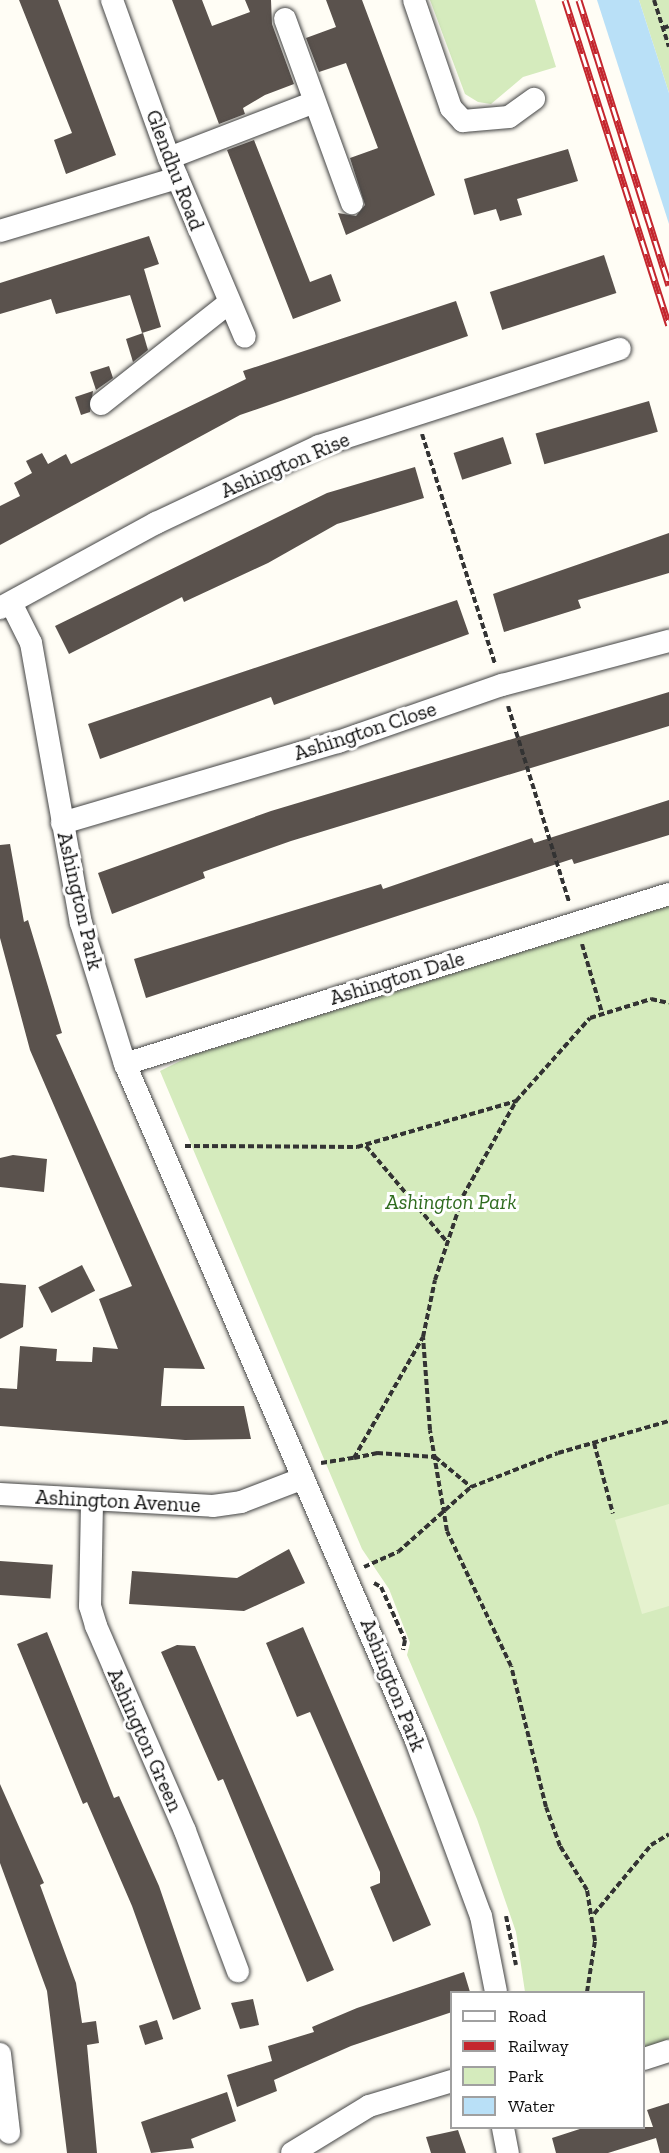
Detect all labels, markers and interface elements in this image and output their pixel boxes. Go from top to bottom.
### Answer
street label: Glendhu Road [140,106,210,234]
street label: Ashington Rise [217,427,353,503]
street label: Ashington Close [291,696,439,766]
street label: Ashington Park [52,829,108,973]
street label: Ashington Dale [327,946,467,1010]
park label: Ashington Park [385,1189,517,1215]
street label: Ashington Avenue [35,1484,201,1518]
street label: Ashington Park [355,1615,431,1755]
street label: Ashington Green [102,1664,188,1816]
legend [450,1991,645,2129]
text: Road [508,2005,547,2027]
text: Railway [508,2035,569,2057]
text: Park [508,2065,544,2087]
text: Water [508,2095,555,2117]

